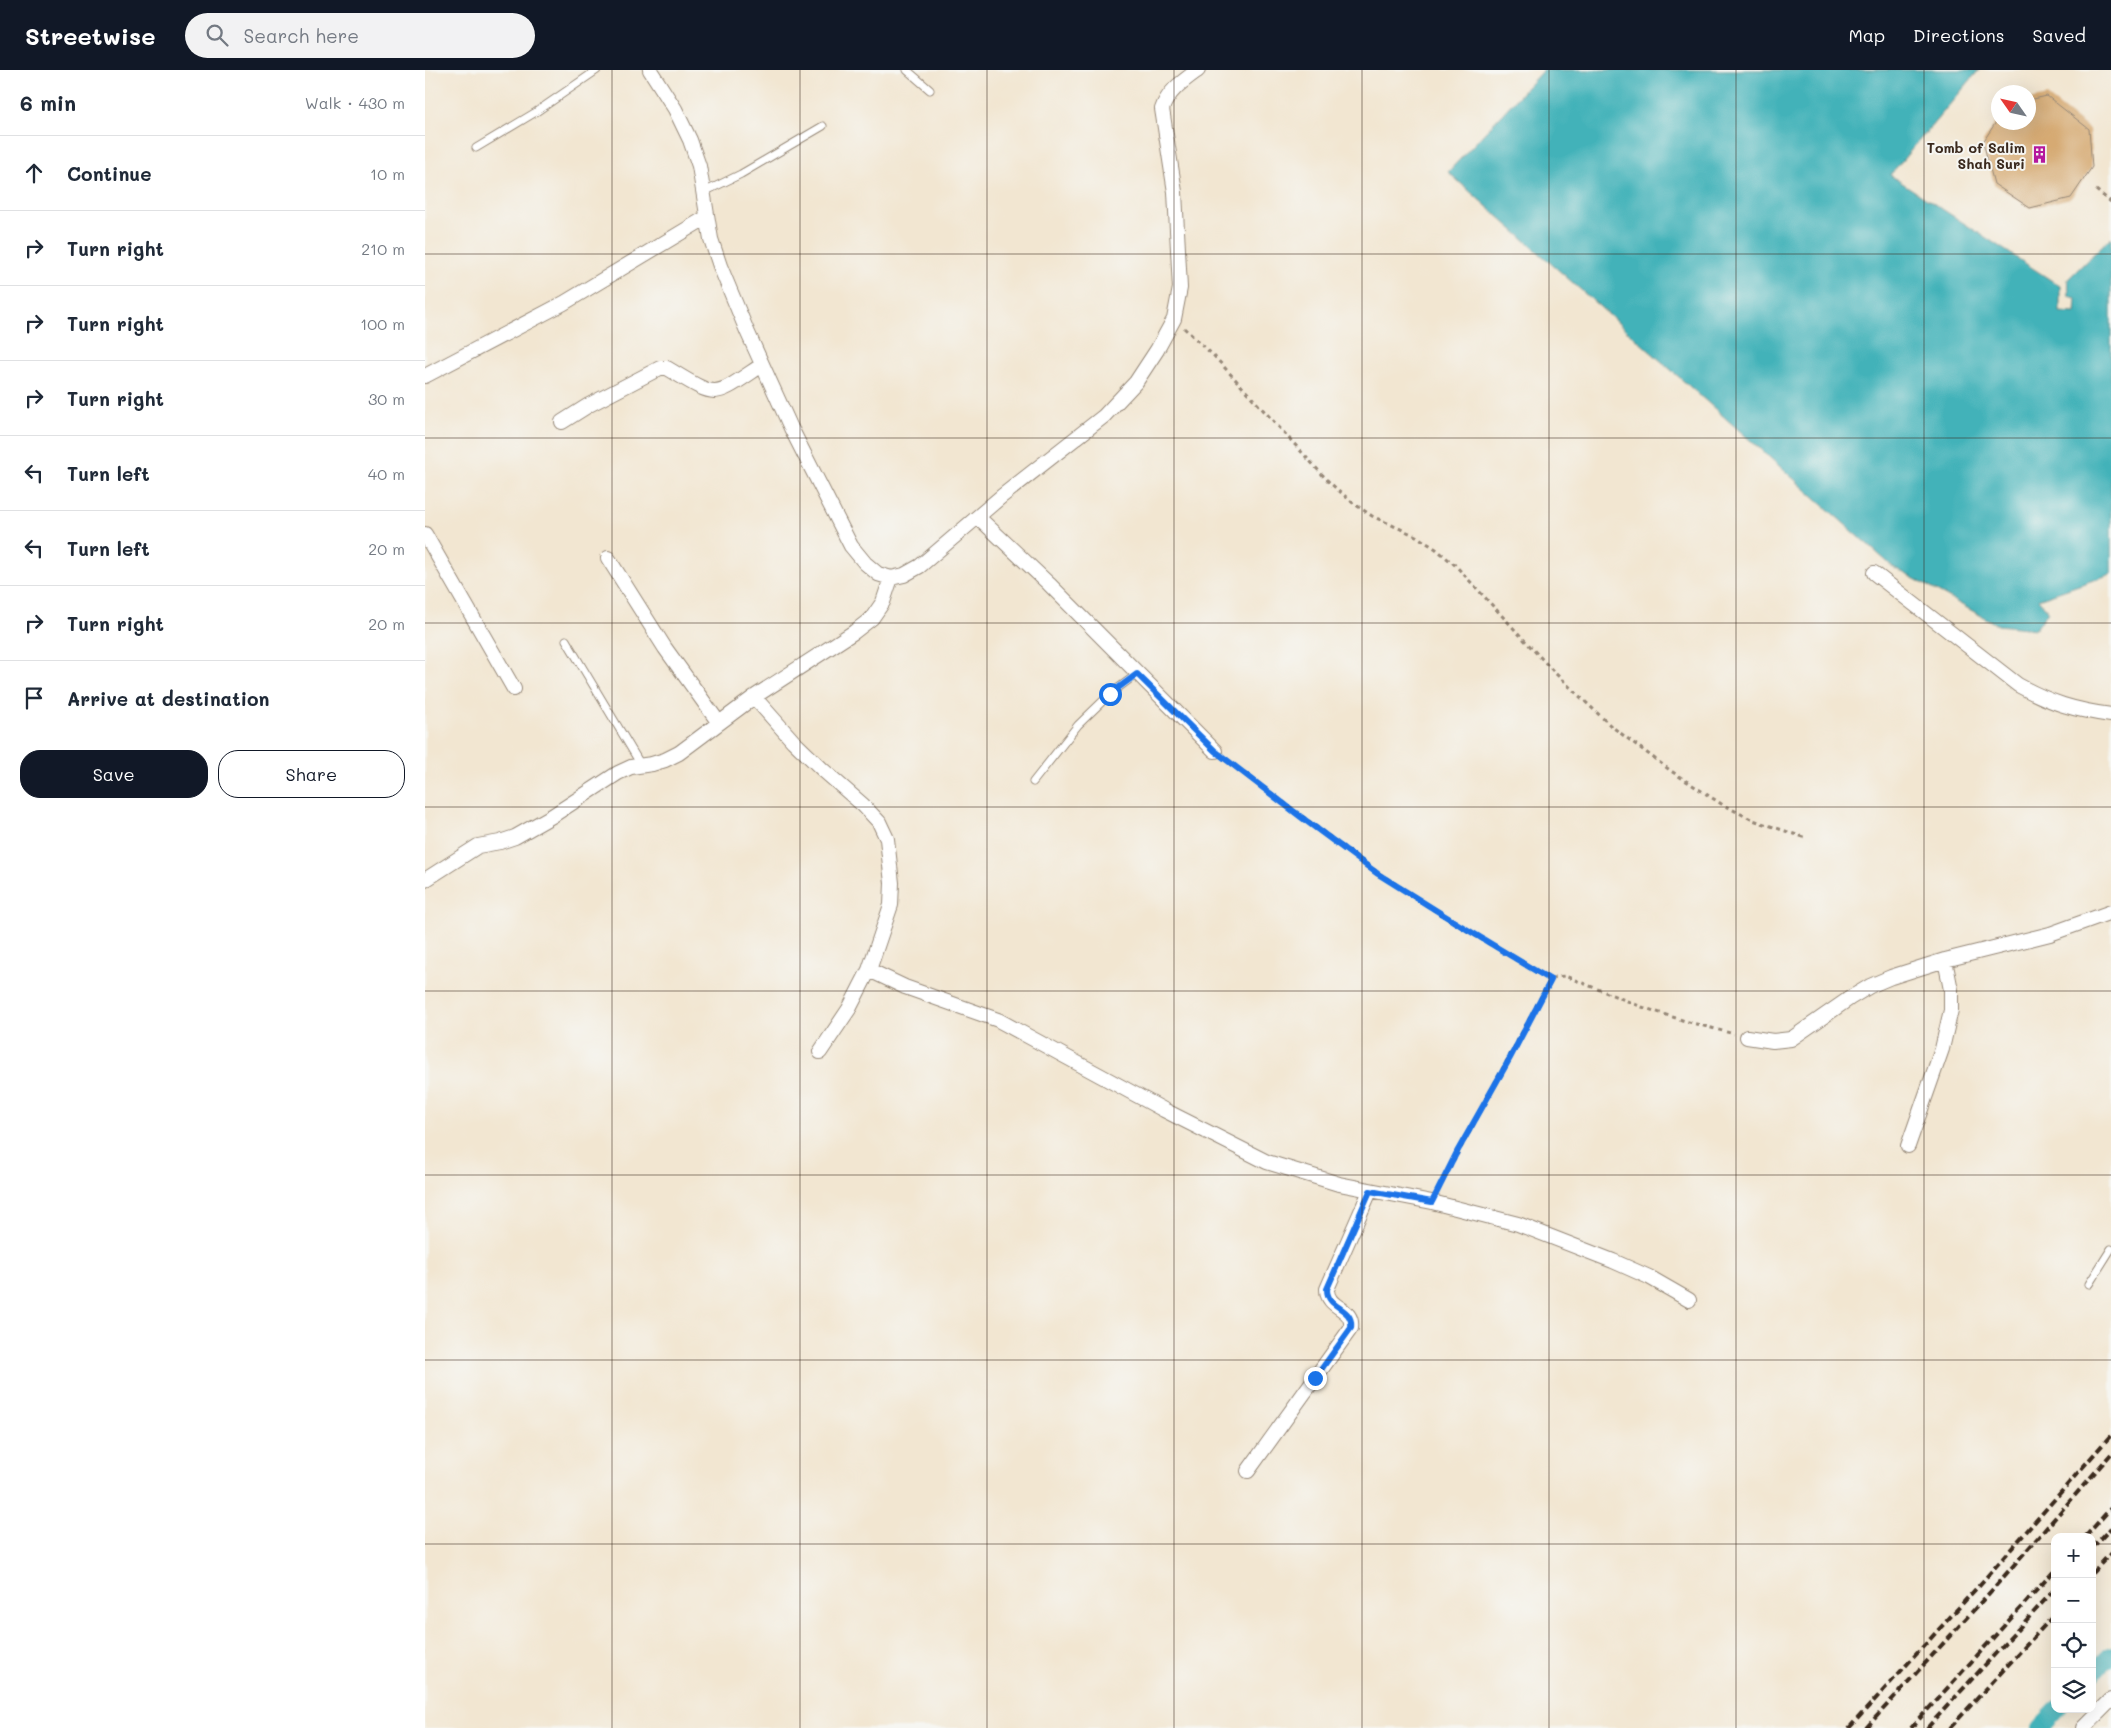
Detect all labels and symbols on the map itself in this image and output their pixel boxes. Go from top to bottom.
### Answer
north arrow [1991,85,2036,130]
place label: Tomb of Salim Shah Suri [1927,138,2025,173]
building icon: Tomb of Salim Shah Suri [2029,145,2049,165]
route start [1099,683,1122,706]
route end [1304,1367,1327,1390]

